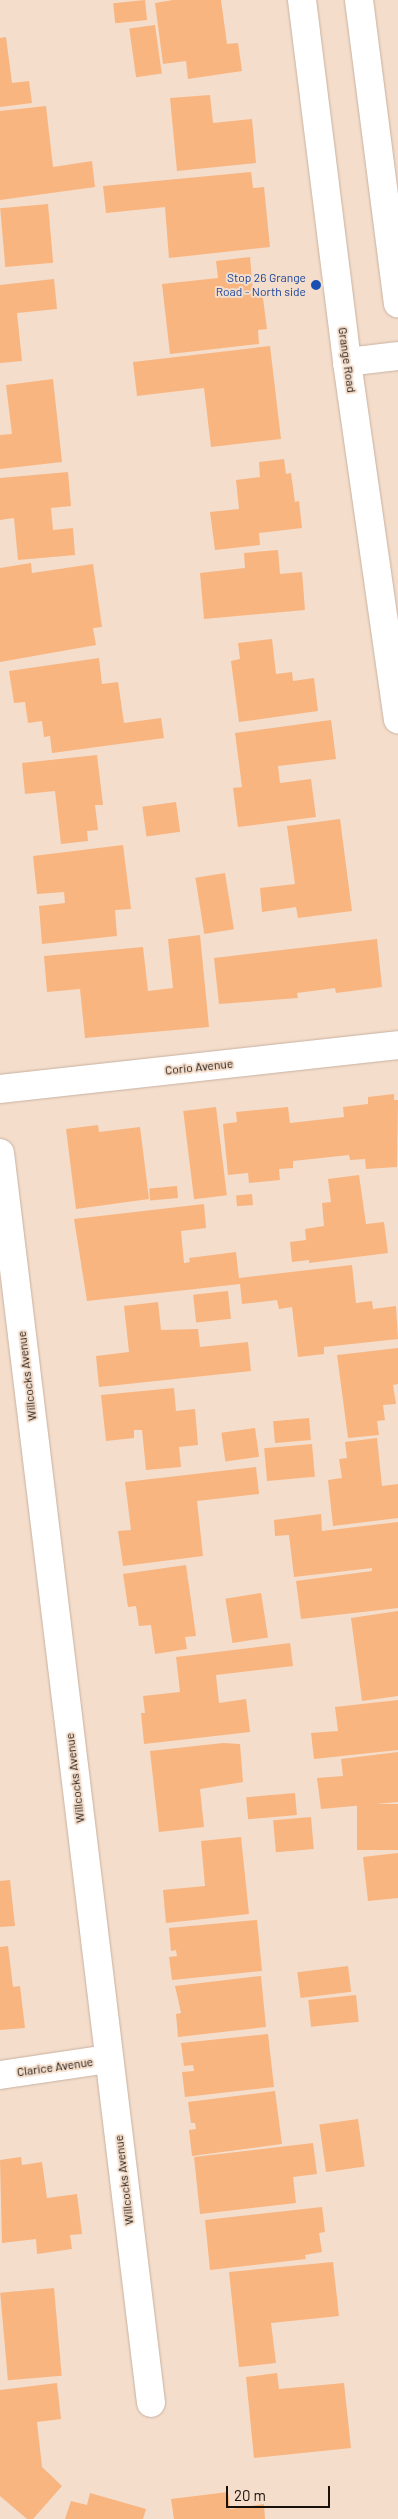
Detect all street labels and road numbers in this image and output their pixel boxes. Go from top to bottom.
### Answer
street label: Grange Road [335,326,359,394]
street label: Corio Avenue [164,1056,234,1078]
street label: Willcocks Avenue [14,1330,40,1422]
street label: Willcocks Avenue [62,1732,88,1824]
street label: Clarice Avenue [16,2055,94,2079]
street label: Willcocks Avenue [111,2134,137,2226]

